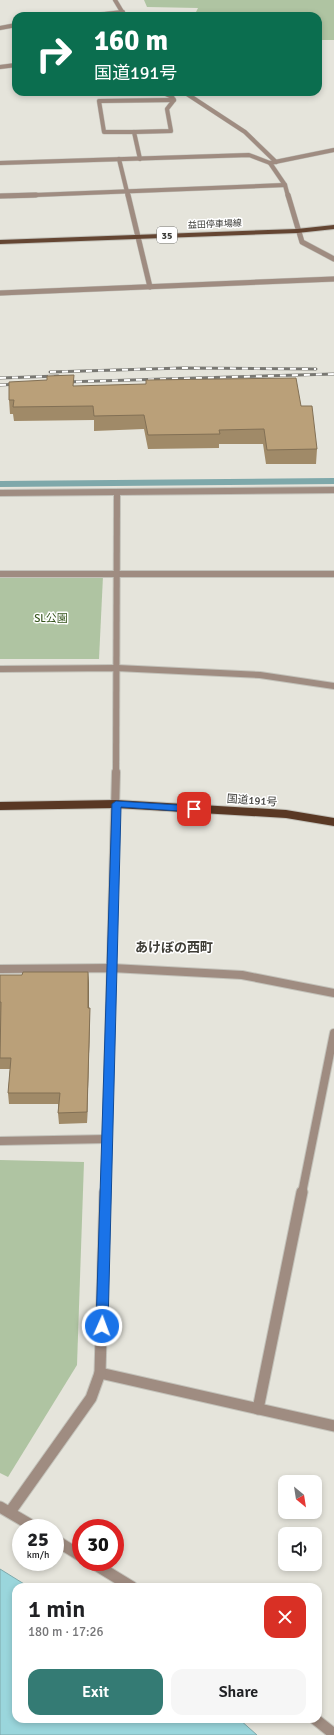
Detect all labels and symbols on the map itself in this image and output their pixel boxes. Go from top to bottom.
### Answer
street label: 益田停車場線 [188,218,243,231]
road number: 35 [157,227,177,243]
park label: SL公園 [34,612,68,625]
pin [177,792,211,826]
street label: 国道191号 [226,792,278,809]
district label: あけぼの西町 [135,940,213,956]
position arrow [81,1305,123,1347]
north arrow [278,1475,322,1519]
speed limit sign: 30 [72,1519,124,1571]

